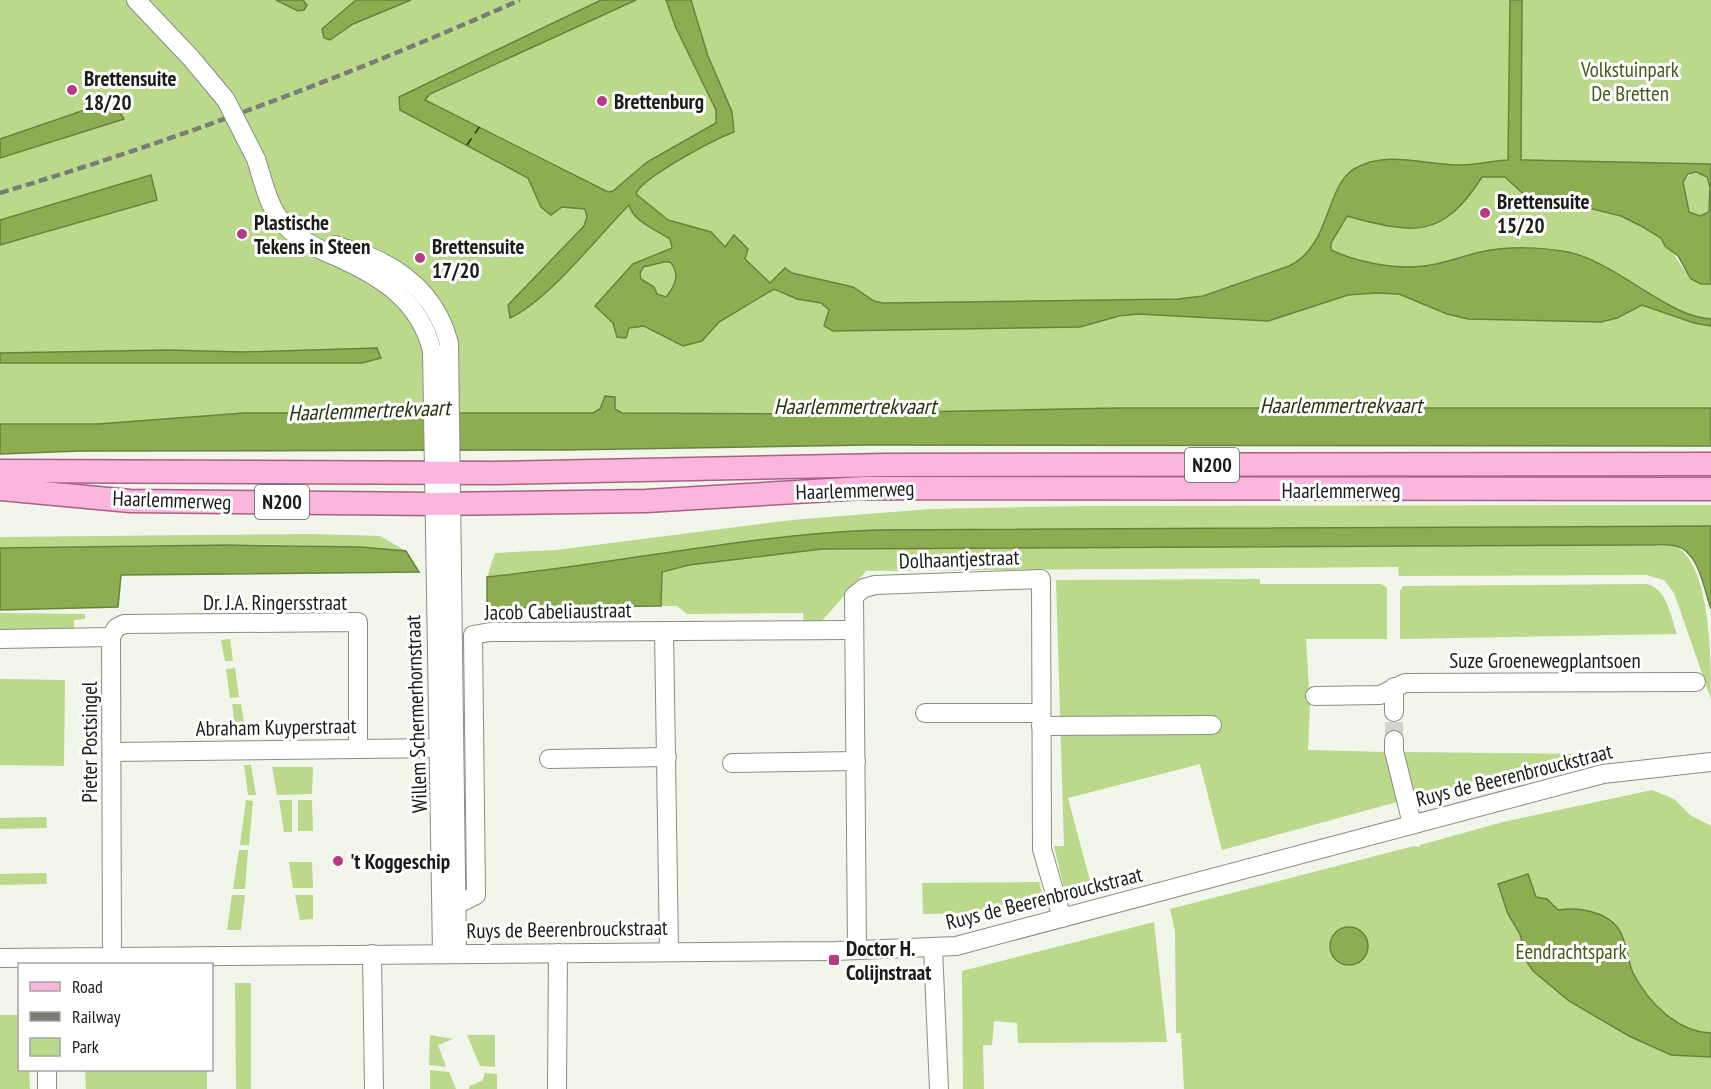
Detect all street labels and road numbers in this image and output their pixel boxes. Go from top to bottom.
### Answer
road number: N200 [1185,448,1239,482]
street label: Haarlemmerweg [795,474,915,506]
street label: Haarlemmerweg [1282,477,1400,504]
street label: Haarlemmerweg [112,484,232,516]
road number: N200 [255,485,309,519]
street label: Dolhaantjestraat [898,543,1020,575]
street label: Dr. J.A. Ringersstraat [203,589,347,616]
street label: Jacob Cabeliaustraat [483,596,632,626]
street label: Willem Schermerhornstraat [399,614,433,813]
street label: Suze Groenewegplantsoen [1449,647,1641,674]
street label: Pieter Postsingel [76,681,103,803]
street label: Abraham Kuyperstraat [195,712,357,742]
street label: Ruys de Beerenbrouckstraat [1413,737,1615,812]
street label: Ruys de Beerenbrouckstraat [943,860,1145,935]
street label: Ruys de Beerenbrouckstraat [466,914,668,944]

